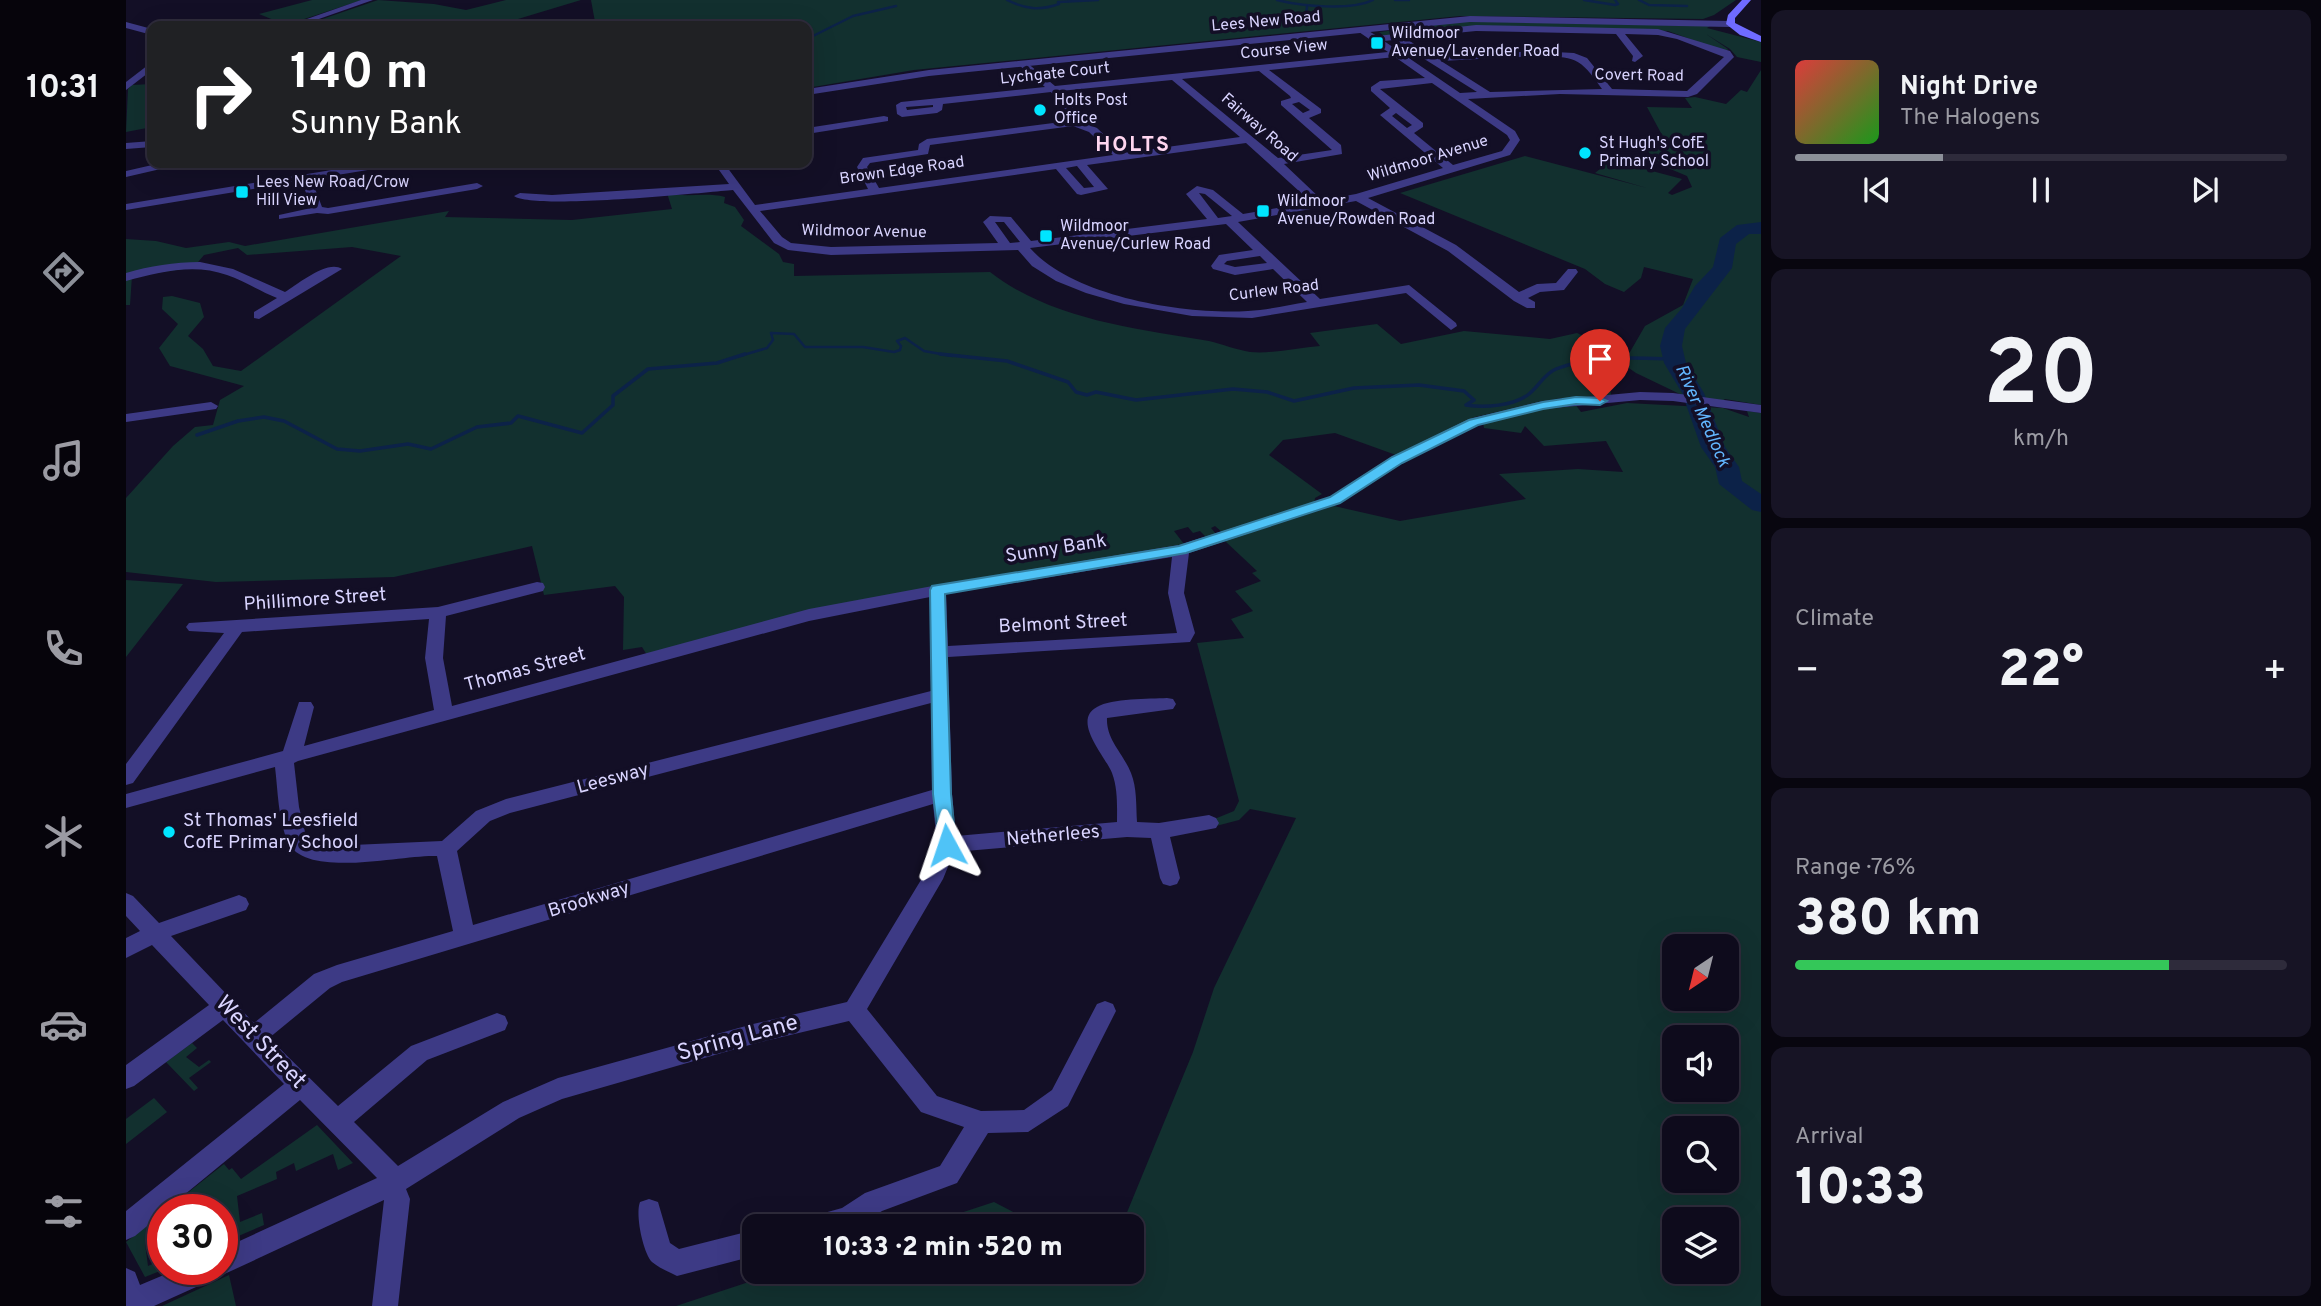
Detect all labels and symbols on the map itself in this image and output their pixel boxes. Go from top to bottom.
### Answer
street label: Lees New Road [1211,7,1321,37]
place label: Wildmoor Avenue/Lavender Road [1391,24,1560,62]
street label: Course View [1239,35,1329,65]
marker: Wildmoor Avenue/Lavender Road [1369,35,1385,51]
street label: Lychgate Court [999,58,1111,90]
street label: Covert Road [1594,65,1684,87]
street label: Fairway Road [1216,89,1302,167]
place label: Holts Post Office [1054,91,1128,129]
marker: Holts Post Office [1032,102,1048,118]
street label: Wildmoor Avenue [1365,131,1491,187]
district label: HOLTS [1095,132,1171,159]
place label: St Hugh's CofE Primary School [1599,134,1709,172]
marker: St Hugh's CofE Primary School [1577,145,1593,161]
street label: Brown Edge Road [838,152,966,190]
place label: Lees New Road/Crow Hill View [256,173,410,211]
marker: Lees New Road/Crow Hill View [234,184,250,200]
place label: Wildmoor Avenue/Rowden Road [1277,192,1435,230]
marker: Wildmoor Avenue/Rowden Road [1255,203,1271,219]
place label: Wildmoor Avenue/Curlew Road [1060,217,1211,255]
street label: Wildmoor Avenue [801,221,927,243]
marker: Wildmoor Avenue/Curlew Road [1038,228,1054,244]
street label: Curlew Road [1228,276,1320,306]
pin [1570,329,1630,401]
water label: River Medlock [1669,361,1735,472]
street label: Sunny Bank [1004,529,1108,569]
street label: Phillimore Street [243,583,387,617]
street label: Belmont Street [998,609,1128,639]
street label: Thomas Street [462,642,588,698]
street label: Leesway [574,758,652,800]
position arrow [910,808,984,882]
place label: St Thomas' Leesfield CofE Primary School [183,809,359,855]
street label: Netherlees [1005,820,1101,852]
marker: St Thomas' Leesfield CofE Primary School [161,824,177,840]
street label: Brookway [545,876,633,924]
north arrow [1662,934,1740,1012]
street label: West Street [208,990,312,1096]
street label: Spring Lane [674,1009,802,1069]
speed limit sign: 30 [147,1194,238,1285]

